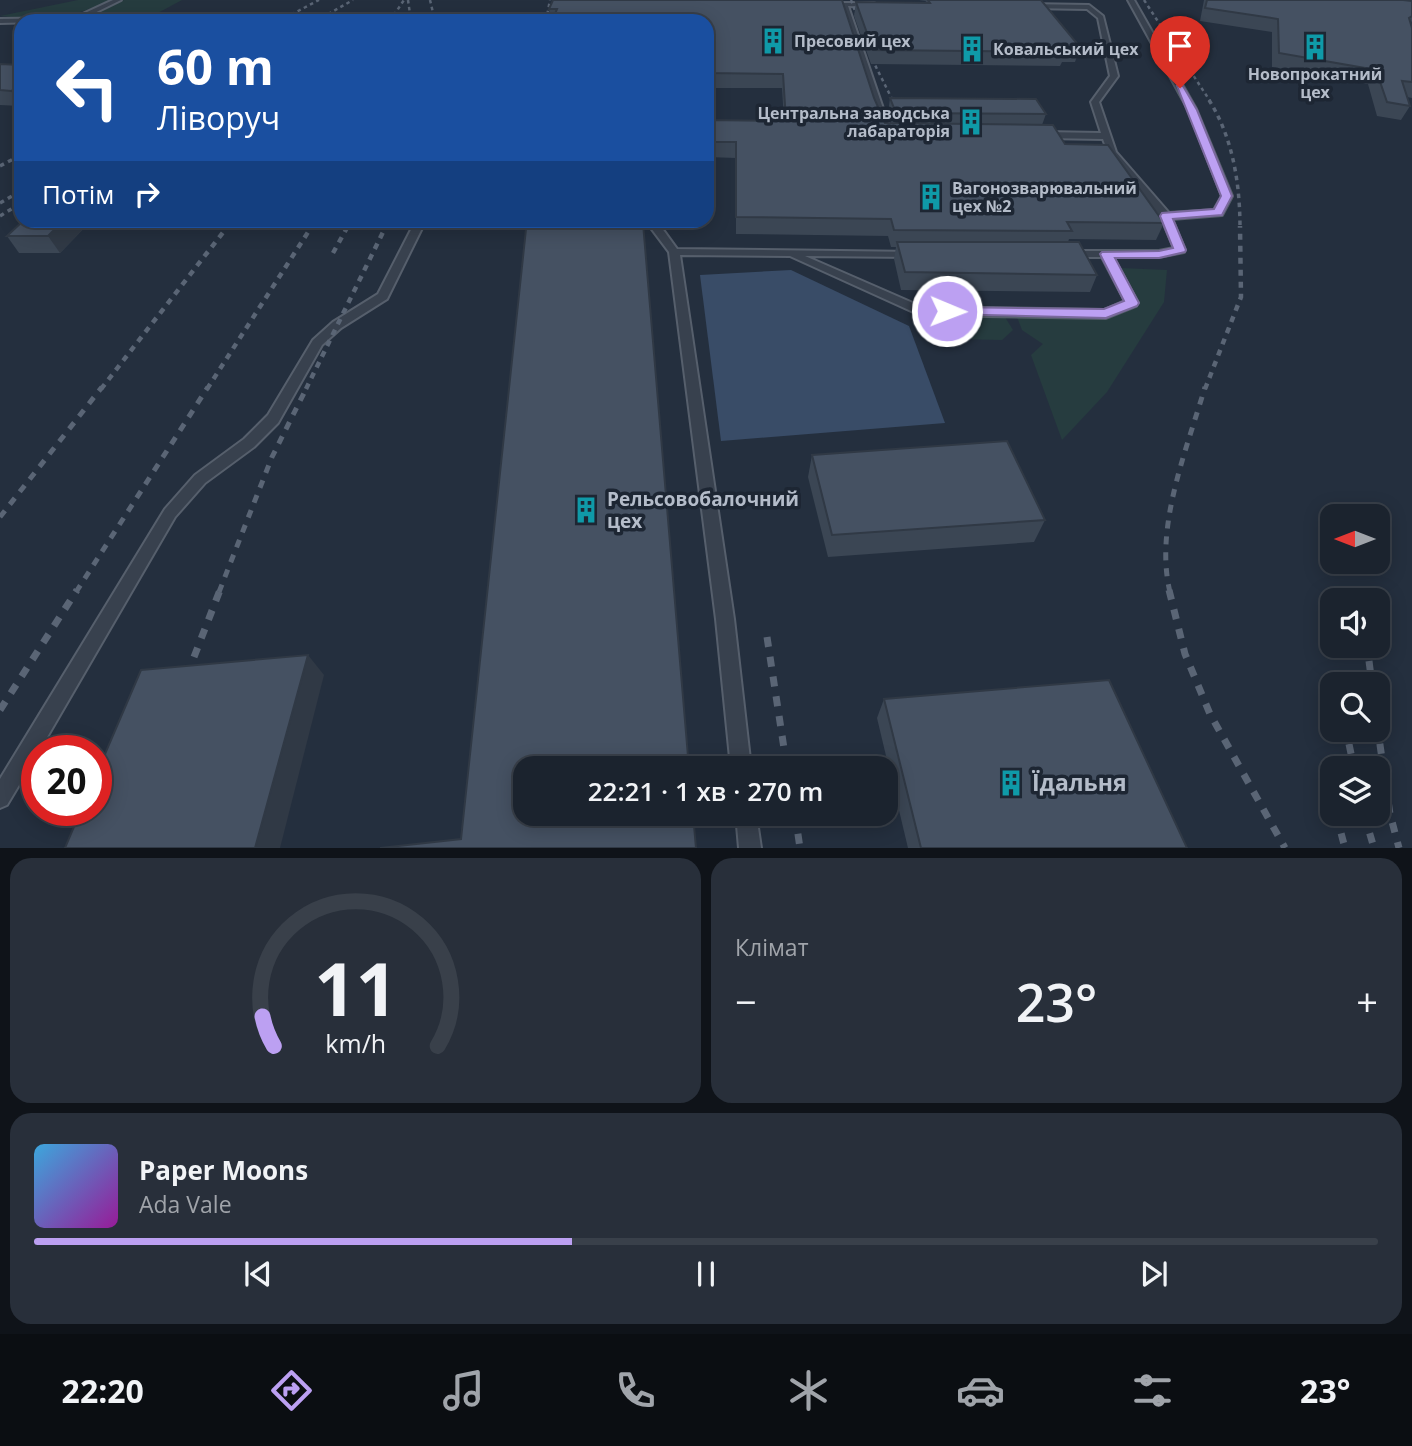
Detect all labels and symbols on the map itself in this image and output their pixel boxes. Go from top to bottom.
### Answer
pin [1150,16,1210,88]
building icon: Пресовий цех [758,26,788,56]
place label: Пресовий цех [794,30,911,52]
building icon: Новопрокатний цех [1300,32,1330,62]
building icon: Ковальський цех [957,34,987,64]
place label: Ковальський цех [993,38,1139,60]
place label: Новопрокатний цех [1248,63,1382,103]
place label: Центральна заводська лабараторія [758,102,950,142]
building icon: Центральна заводська лабараторія [956,107,986,137]
place label: Вагонозварювальний цех №2 [952,177,1137,217]
building icon: Вагонозварювальний цех №2 [916,182,946,212]
position arrow [910,274,984,348]
place label: Рельсовобалочний цех [607,486,799,534]
building icon: Рельсовобалочний цех [571,495,601,525]
north arrow [1320,504,1390,574]
speed limit sign: 20 [21,735,112,826]
place label: Їдальня [1031,766,1127,798]
building icon: Їдальня [996,768,1026,798]

